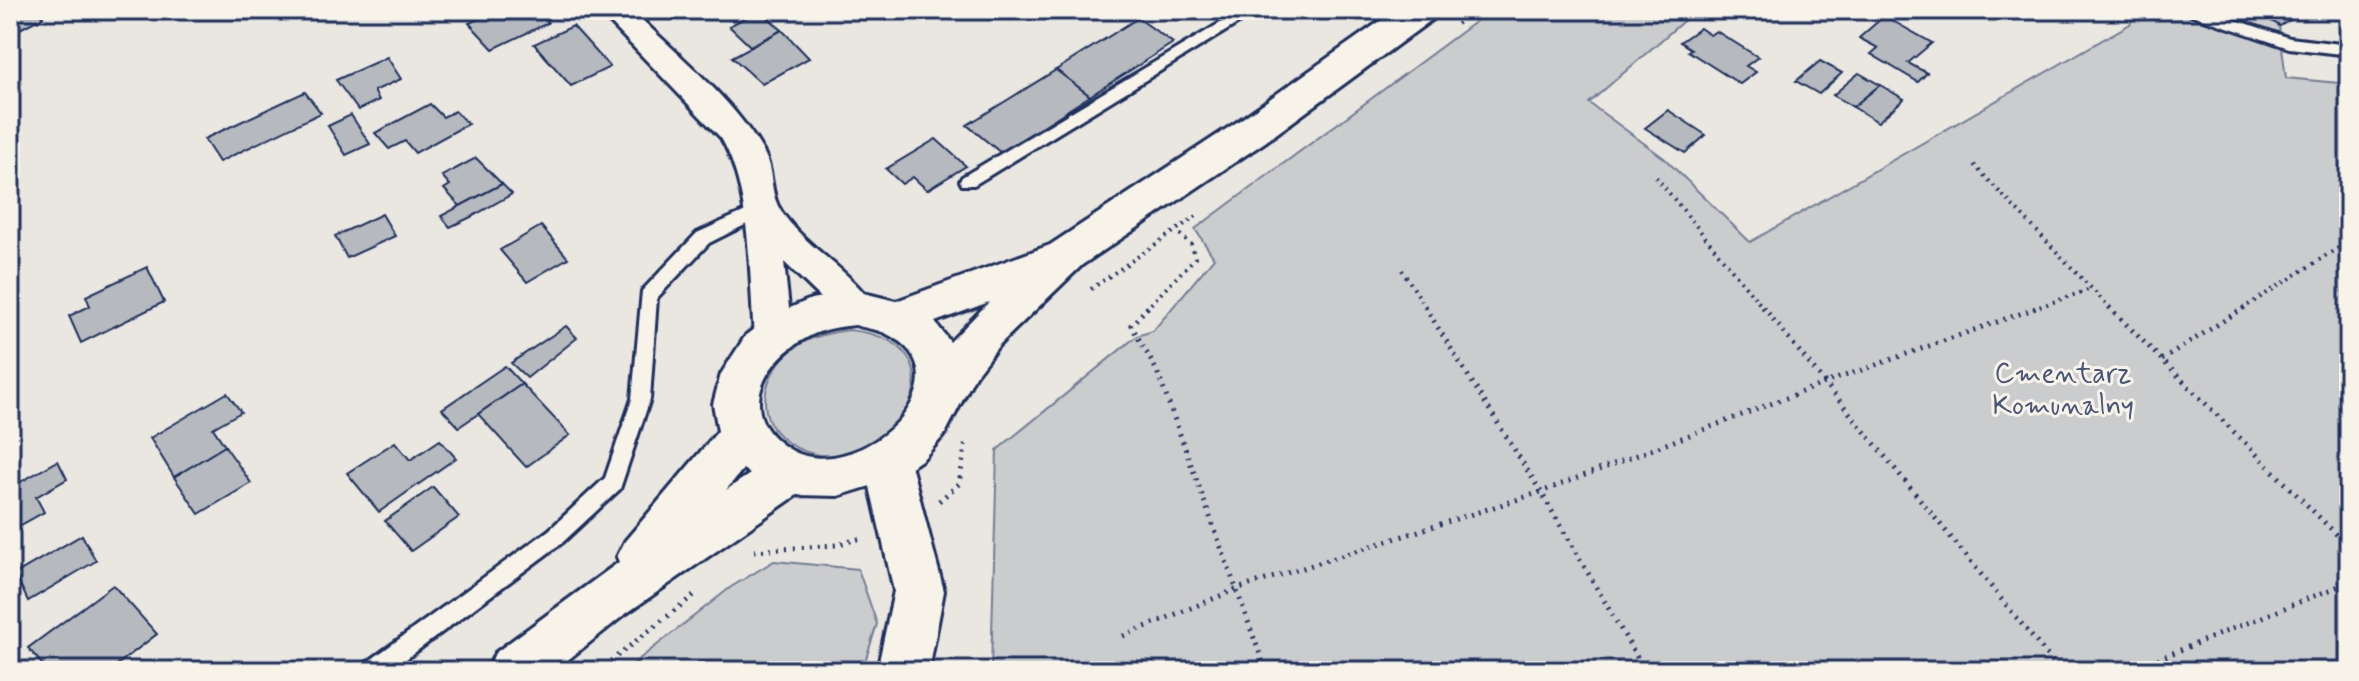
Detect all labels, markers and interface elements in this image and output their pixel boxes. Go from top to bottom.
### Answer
park label: Cmentarz Komunalny [1992,356,2134,425]

